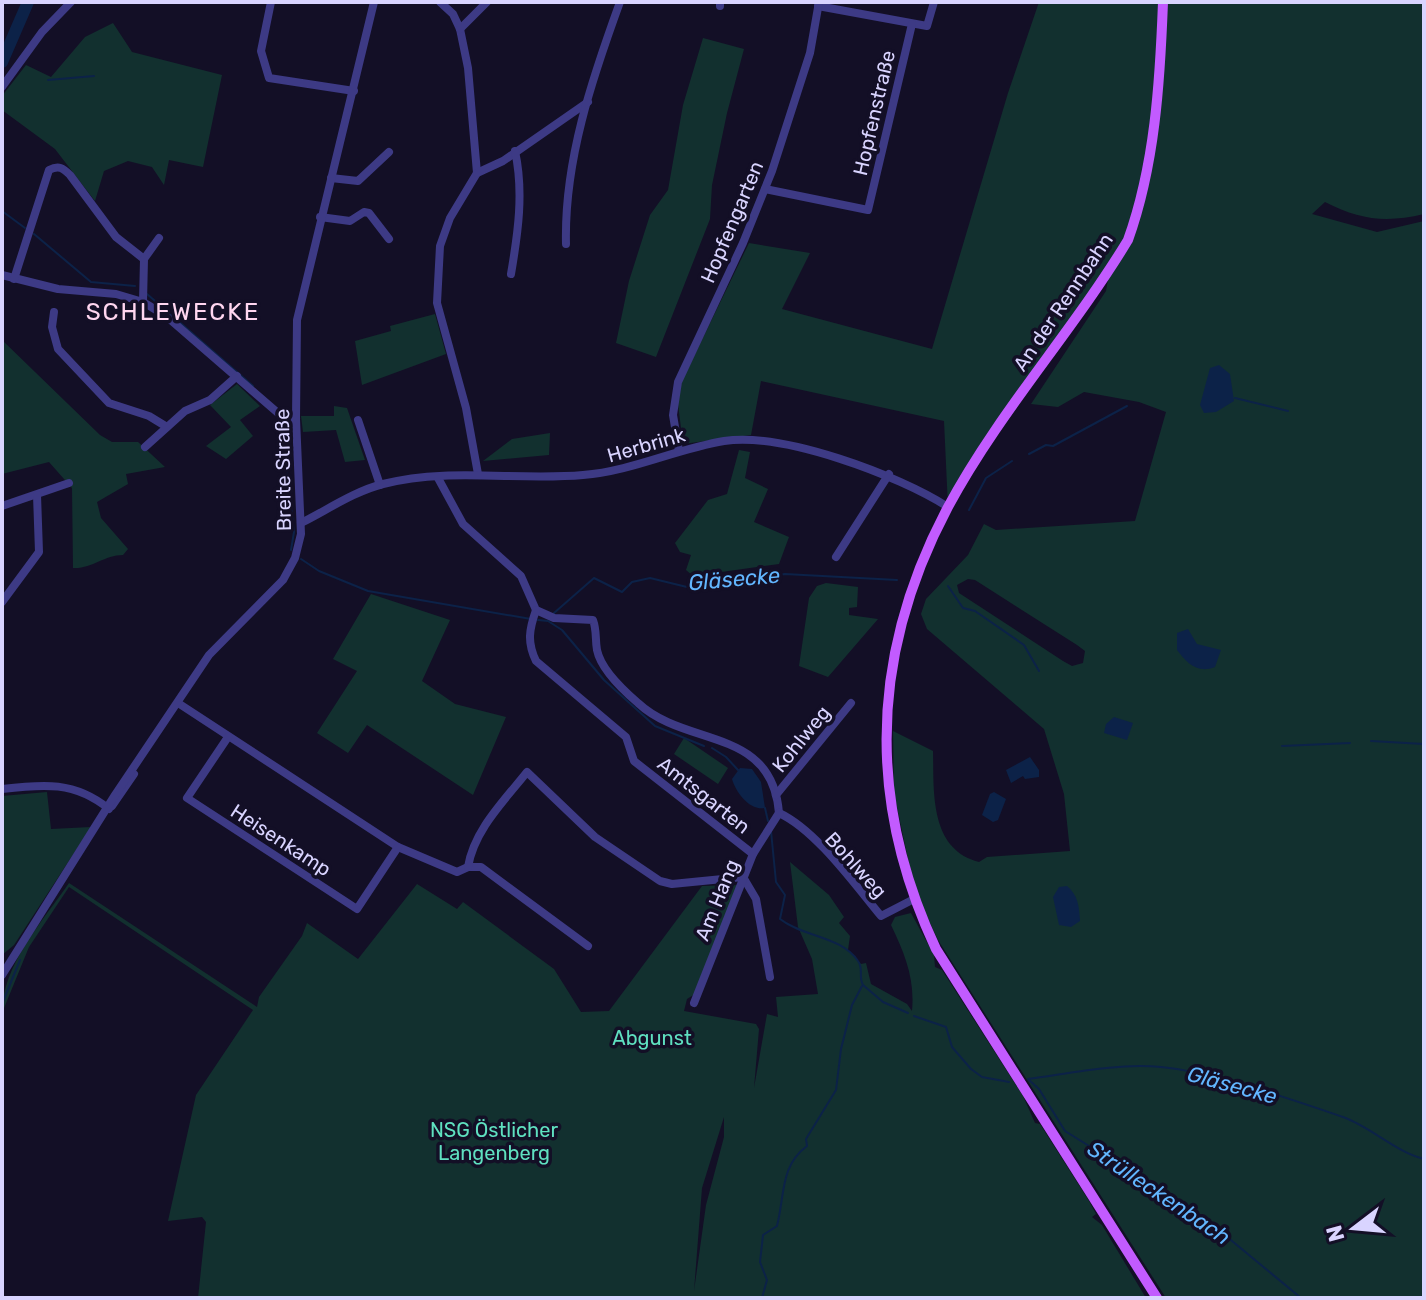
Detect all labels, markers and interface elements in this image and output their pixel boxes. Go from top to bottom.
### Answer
street label: Hopfenstraße [848,48,900,178]
street label: Hopfengarten [696,157,768,287]
street label: An der Rennbahn [1008,228,1118,376]
district label: SCHLEWECKE [86,298,260,326]
street label: Breite Straße [270,409,296,531]
street label: Herbrink [604,422,688,468]
water label: Gläsecke [687,562,781,596]
street label: Kohlweg [767,701,835,777]
street label: Amtsgarten [653,751,755,839]
street label: Heisenkamp [226,799,336,881]
street label: Bohlweg [820,827,892,903]
street label: Am Hang [690,856,744,944]
park label: Abgunst [612,1026,692,1050]
water label: Gläsecke [1184,1060,1280,1110]
park label: NSG Östlicher Langenberg [430,1118,558,1165]
water label: Strülleckenbach [1082,1135,1236,1251]
north arrow [1314,1188,1394,1268]
text: N [1320,1222,1350,1245]

